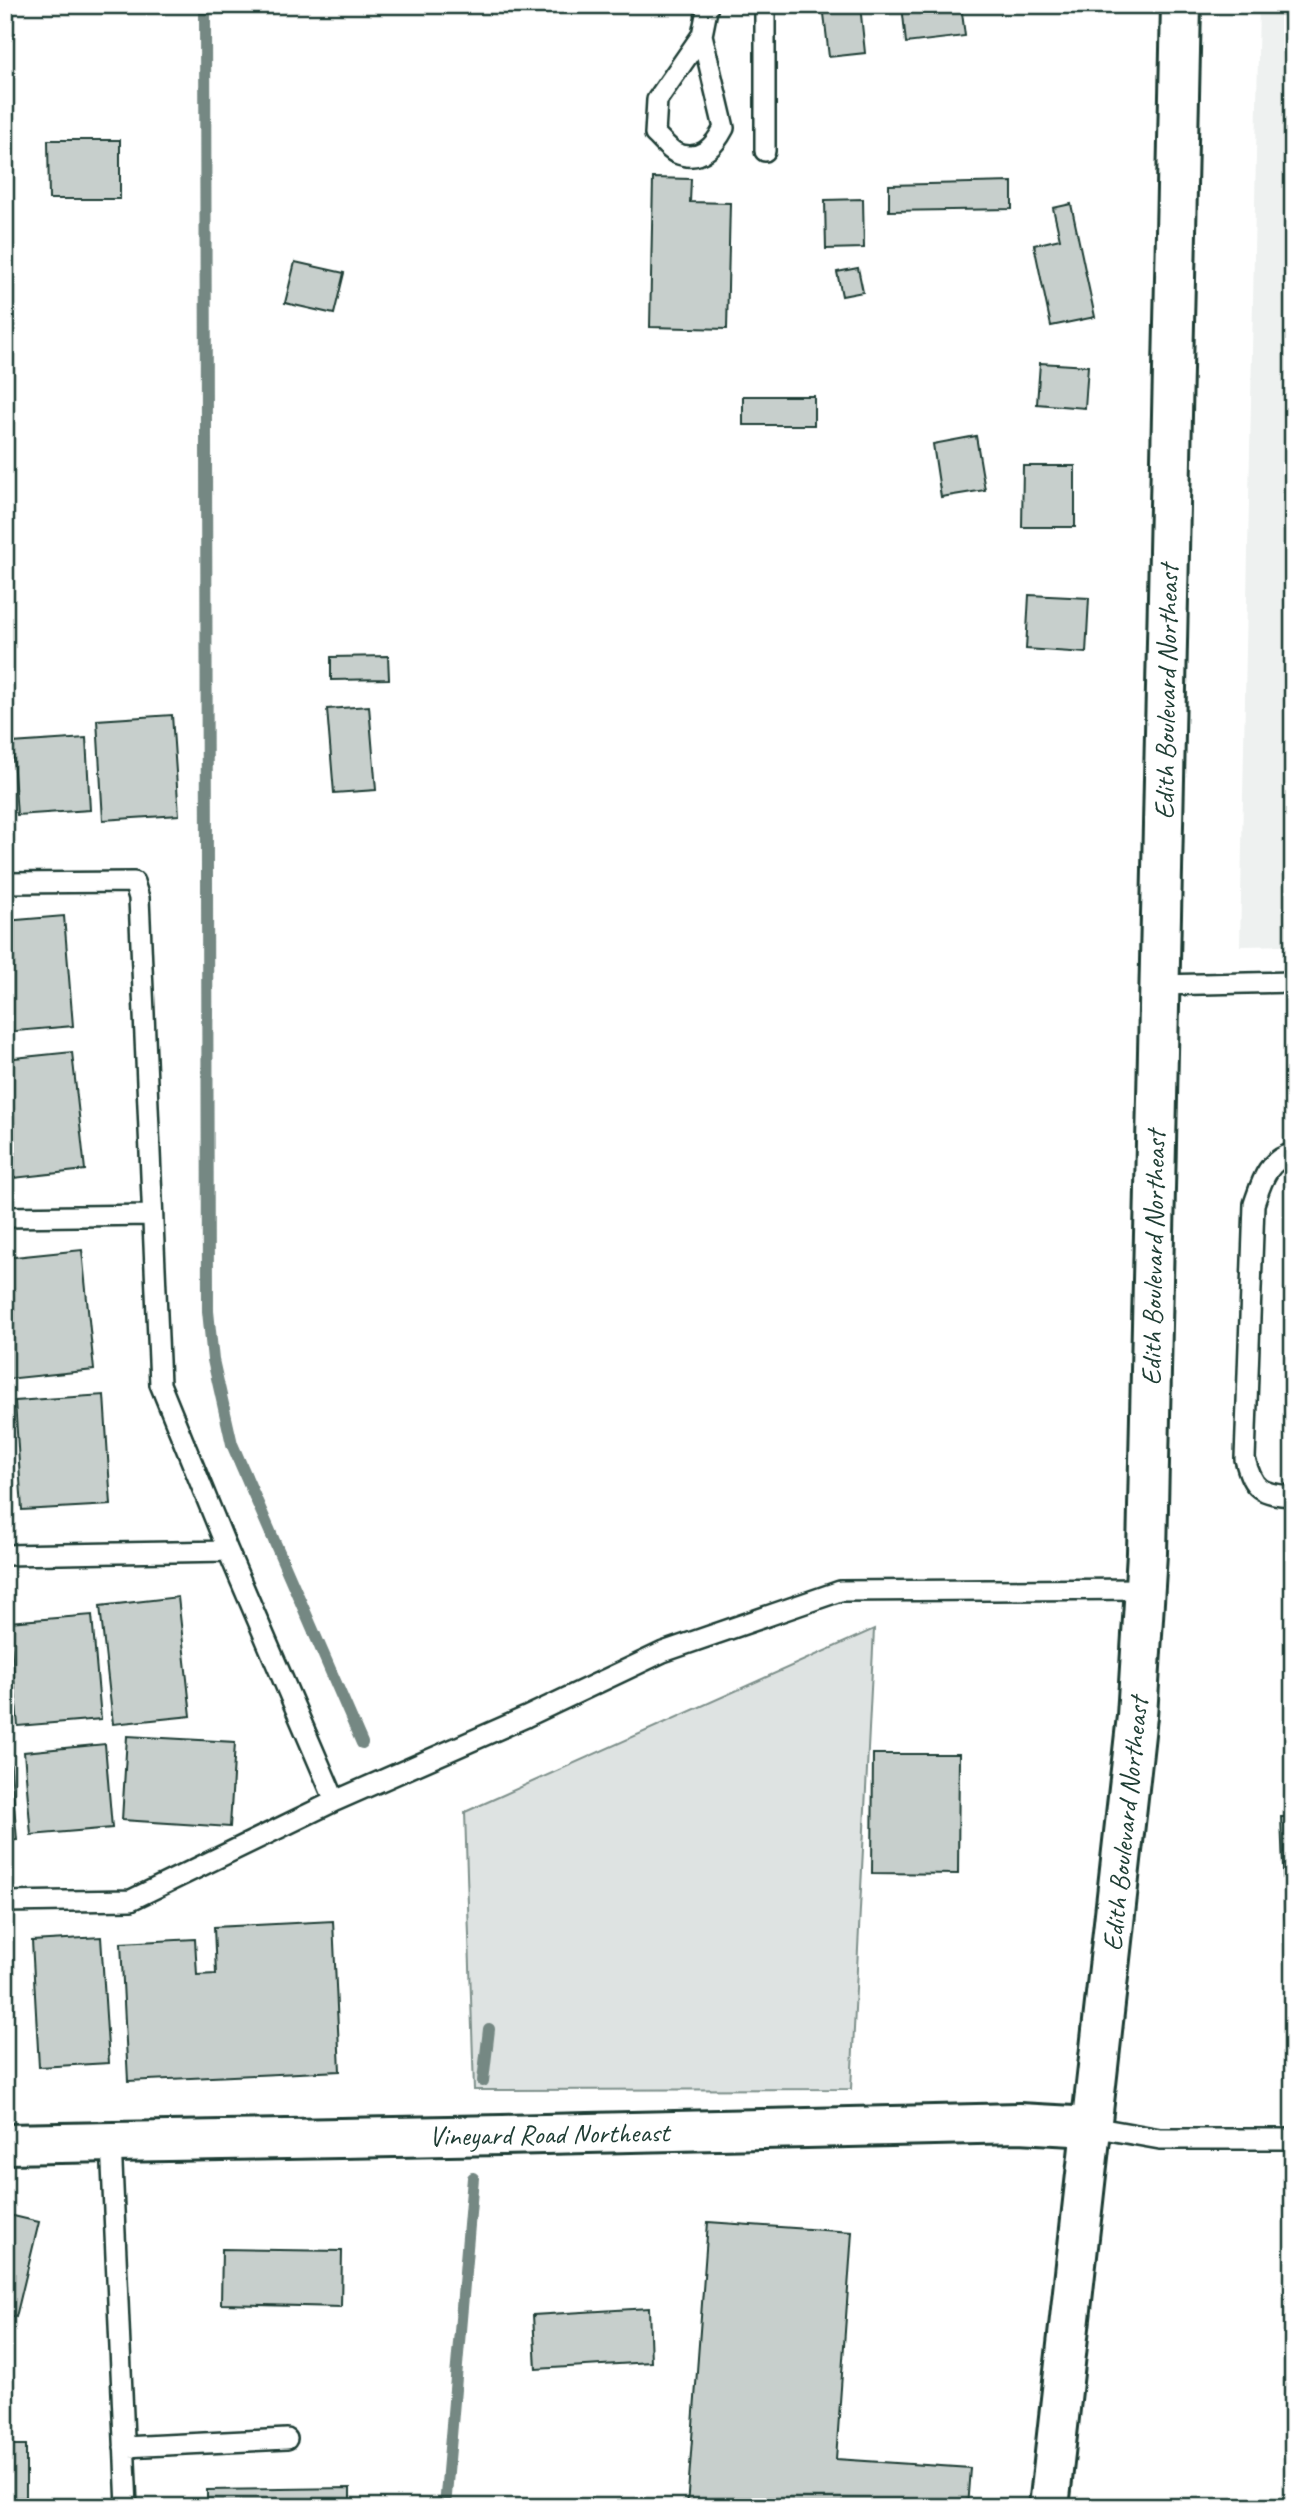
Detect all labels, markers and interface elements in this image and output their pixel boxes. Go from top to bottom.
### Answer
street label: Edith Boulevard Northeast [1146,561,1186,820]
street label: Edith Boulevard Northeast [1133,1127,1173,1386]
street label: Edith Boulevard Northeast [1094,1692,1156,1953]
street label: Vineyard Road Northeast [429,2114,672,2154]

